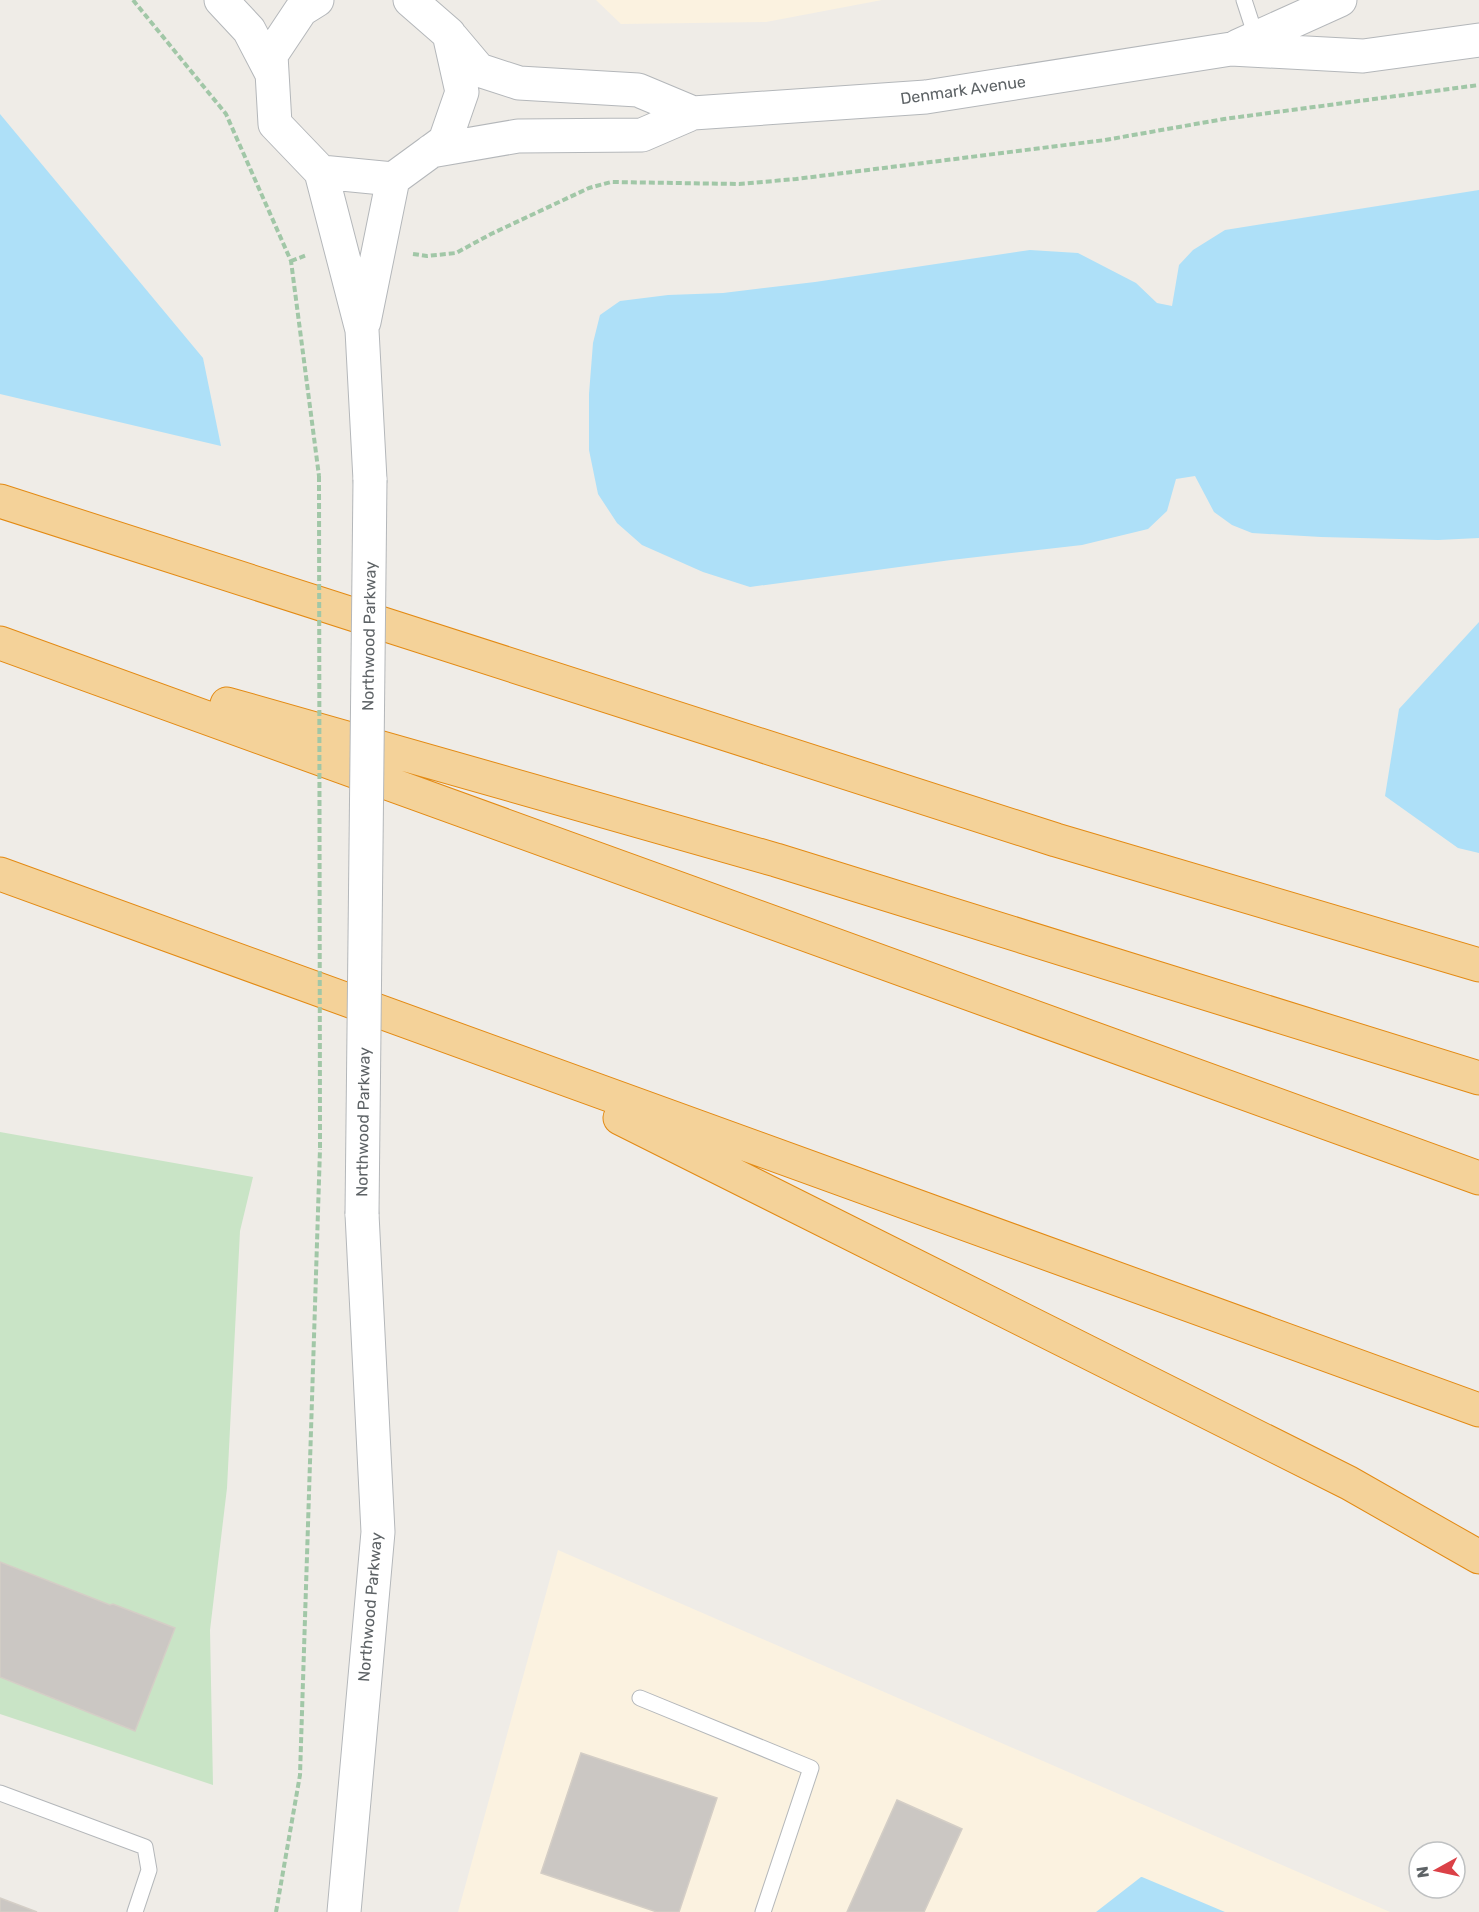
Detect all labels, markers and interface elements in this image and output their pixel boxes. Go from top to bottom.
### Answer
street label: Denmark Avenue [899,72,1027,108]
street label: Northwood Parkway [358,561,380,711]
street label: Northwood Parkway [352,1047,374,1197]
street label: Northwood Parkway [354,1531,386,1683]
north arrow [1407,1840,1467,1900]
text: N [1412,1865,1433,1879]

